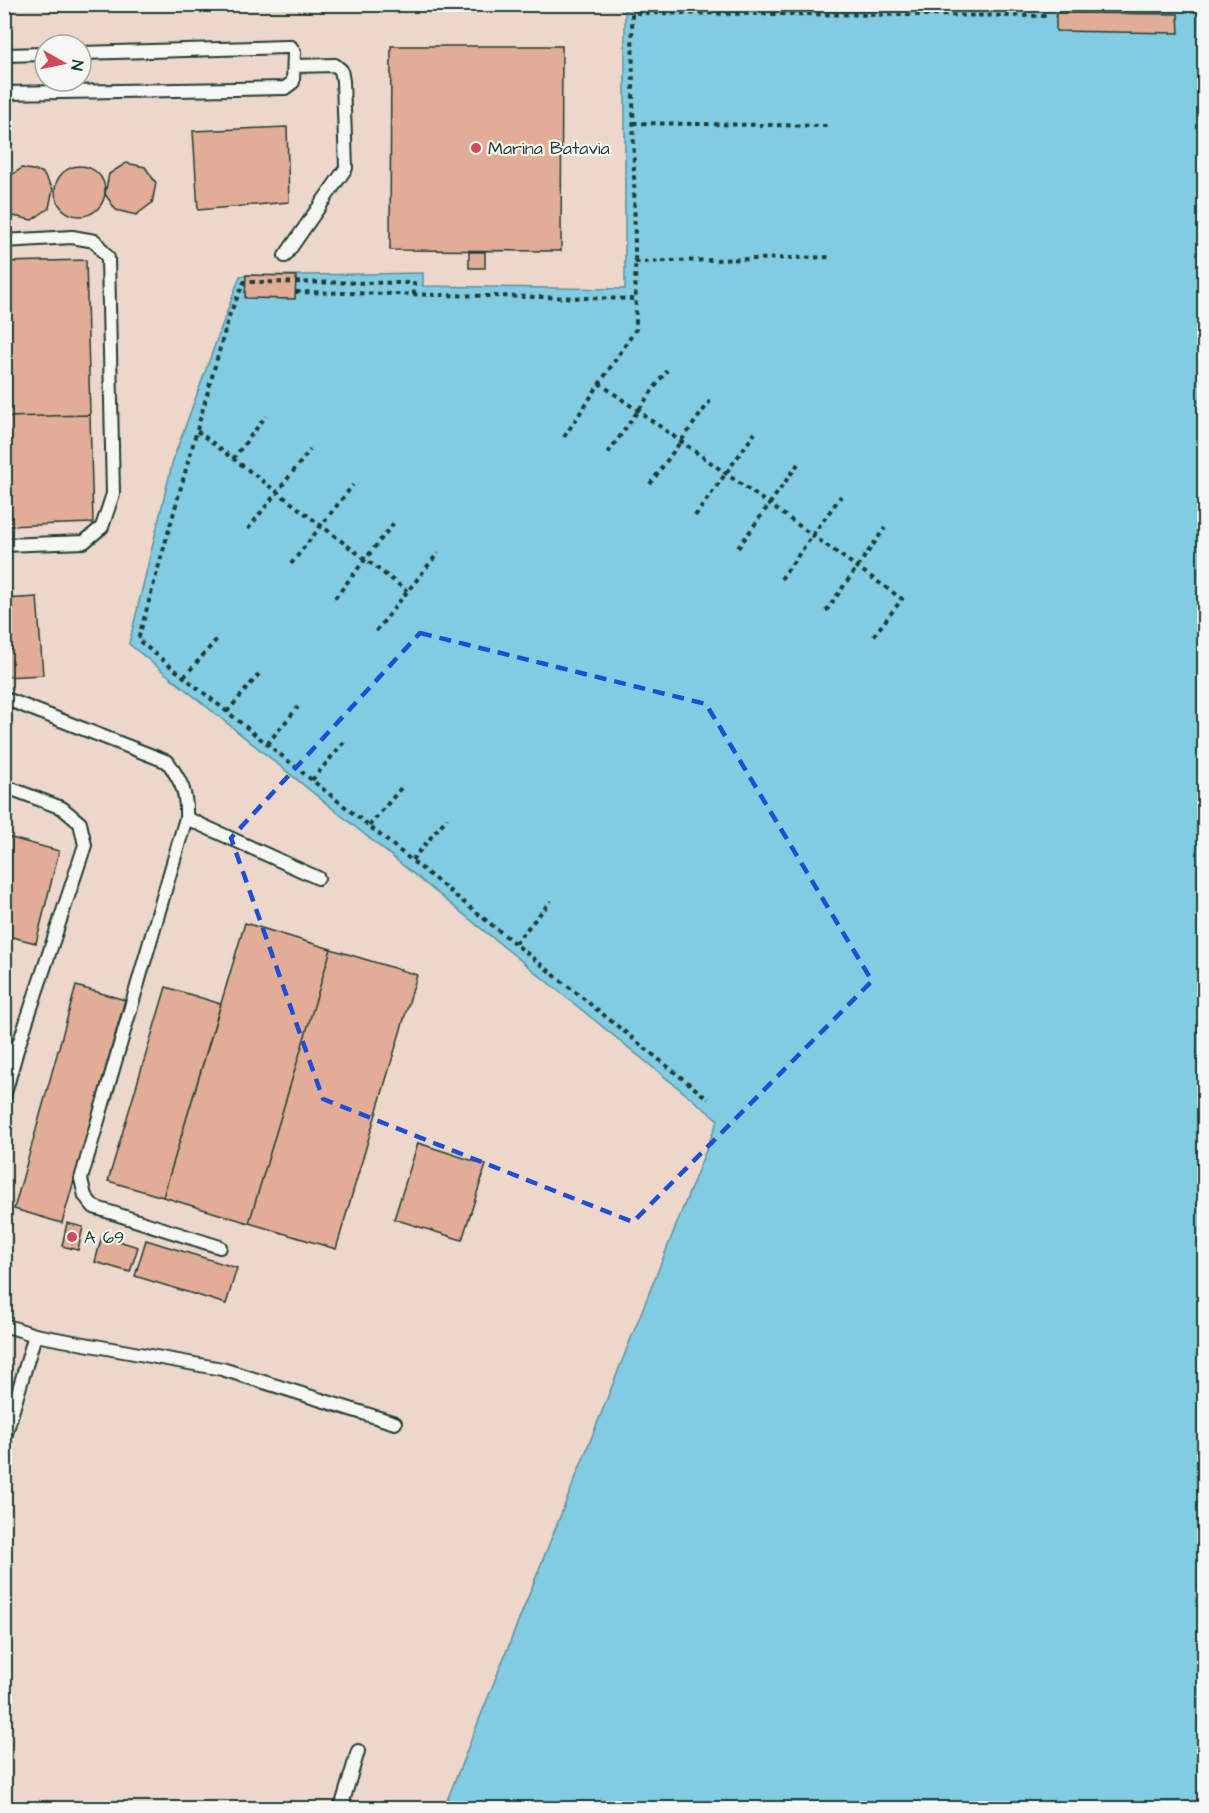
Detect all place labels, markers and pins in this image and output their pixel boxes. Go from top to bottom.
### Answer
place label: Marina Batavia [488,136,610,161]
marker: Marina Batavia [469,141,483,155]
place label: A 69 [84,1225,124,1250]
marker: A 69 [65,1230,79,1244]

